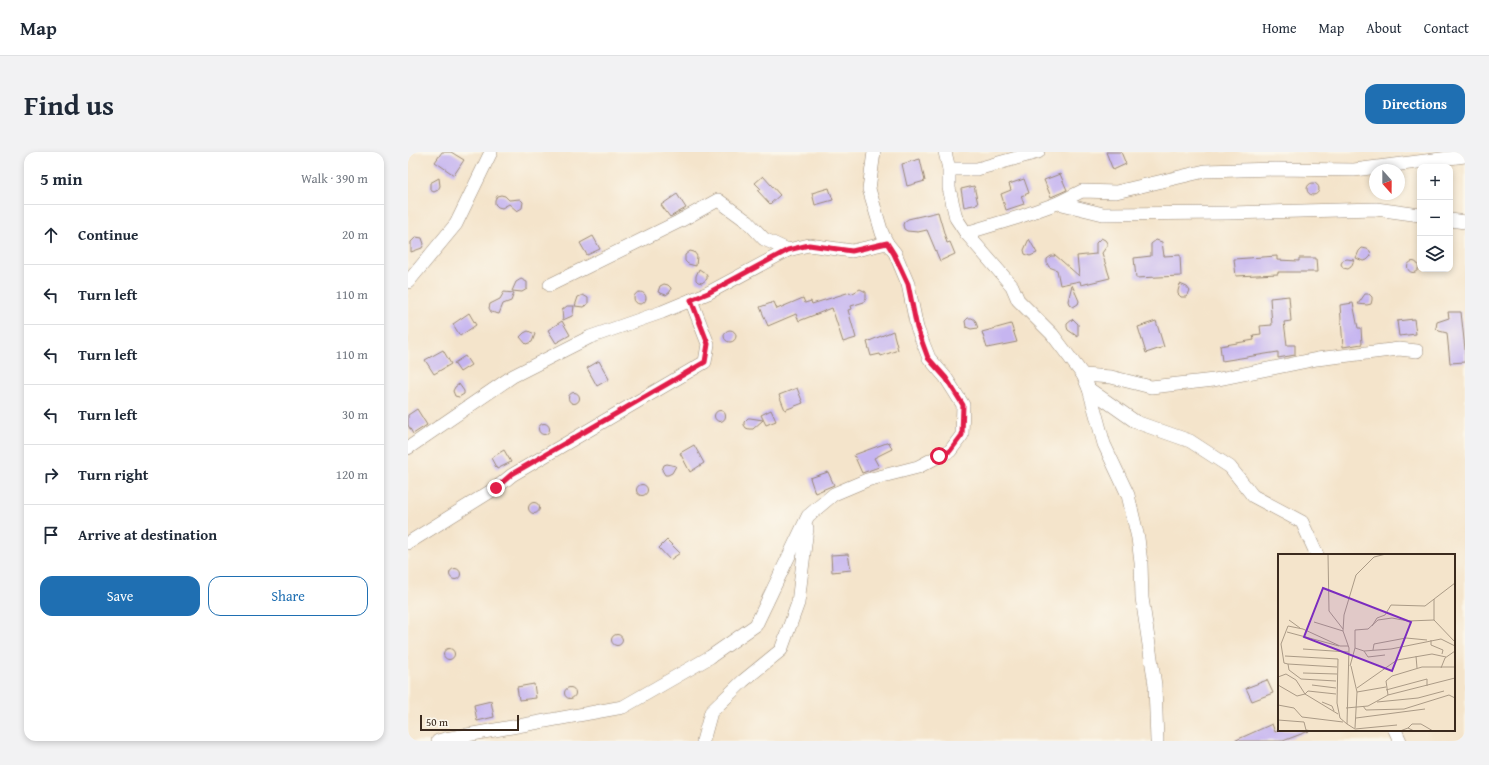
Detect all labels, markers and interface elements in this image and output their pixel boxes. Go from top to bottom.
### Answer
text: Map [20,14,57,42]
text: Home [1262,18,1297,38]
text: Map [1319,18,1344,38]
text: About [1366,18,1402,38]
text: Contact [1424,18,1469,38]
text: Find us [24,84,114,125]
button: Directions [1365,84,1465,124]
north arrow [1369,164,1405,200]
map controls [1417,164,1453,272]
button: + [1417,164,1453,200]
text: 5 min [40,166,82,191]
text: Walk · 390 m [301,169,368,188]
button: − [1417,200,1453,236]
icon: ahead [40,224,62,246]
text: Continue [78,224,139,245]
text: 20 m [342,225,368,244]
button: layers [1417,236,1453,272]
icon: left [40,284,62,306]
text: Turn left [78,284,137,305]
text: 110 m [336,285,368,304]
icon: left [40,344,62,366]
text: Turn left [78,344,137,365]
text: 110 m [336,345,368,364]
icon: left [40,404,62,426]
text: Turn left [78,404,137,425]
text: 30 m [342,405,368,424]
route start [930,447,948,465]
icon: right [40,464,62,486]
text: Turn right [78,464,149,485]
text: 120 m [336,465,368,484]
route end [487,479,505,497]
icon: arrive [40,524,62,546]
text: Arrive at destination [78,524,217,545]
inset map [1278,554,1455,731]
button: Save [40,576,200,616]
button: Share [208,576,368,616]
scale bar [420,713,519,732]
text: 50 m [426,714,448,730]

